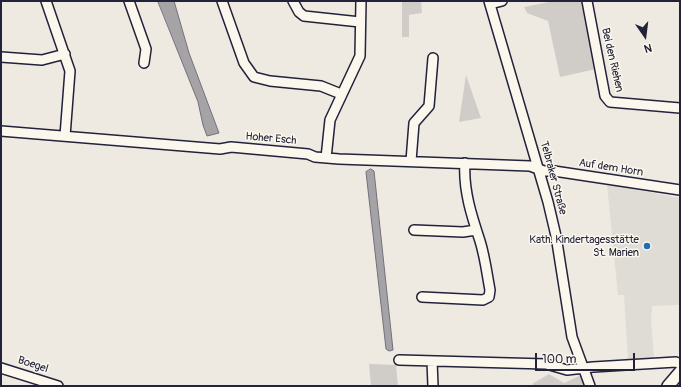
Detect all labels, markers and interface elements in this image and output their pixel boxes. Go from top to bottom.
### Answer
north arrow [625,16,665,56]
street label: Bei den Riehen [598,27,626,93]
text: N [643,41,653,55]
street label: Hoher Esch [245,130,297,148]
street label: Telbraker Straße [537,140,569,216]
street label: Auf dem Horn [578,156,644,180]
place label: Kath. Kindertagesstätte St. Marien [529,233,639,259]
marker: Kath. Kindertagesstätte St. Marien [642,241,652,251]
scale bar [537,345,637,371]
text: 100 m [542,352,576,367]
street label: Boegel [16,354,50,376]

